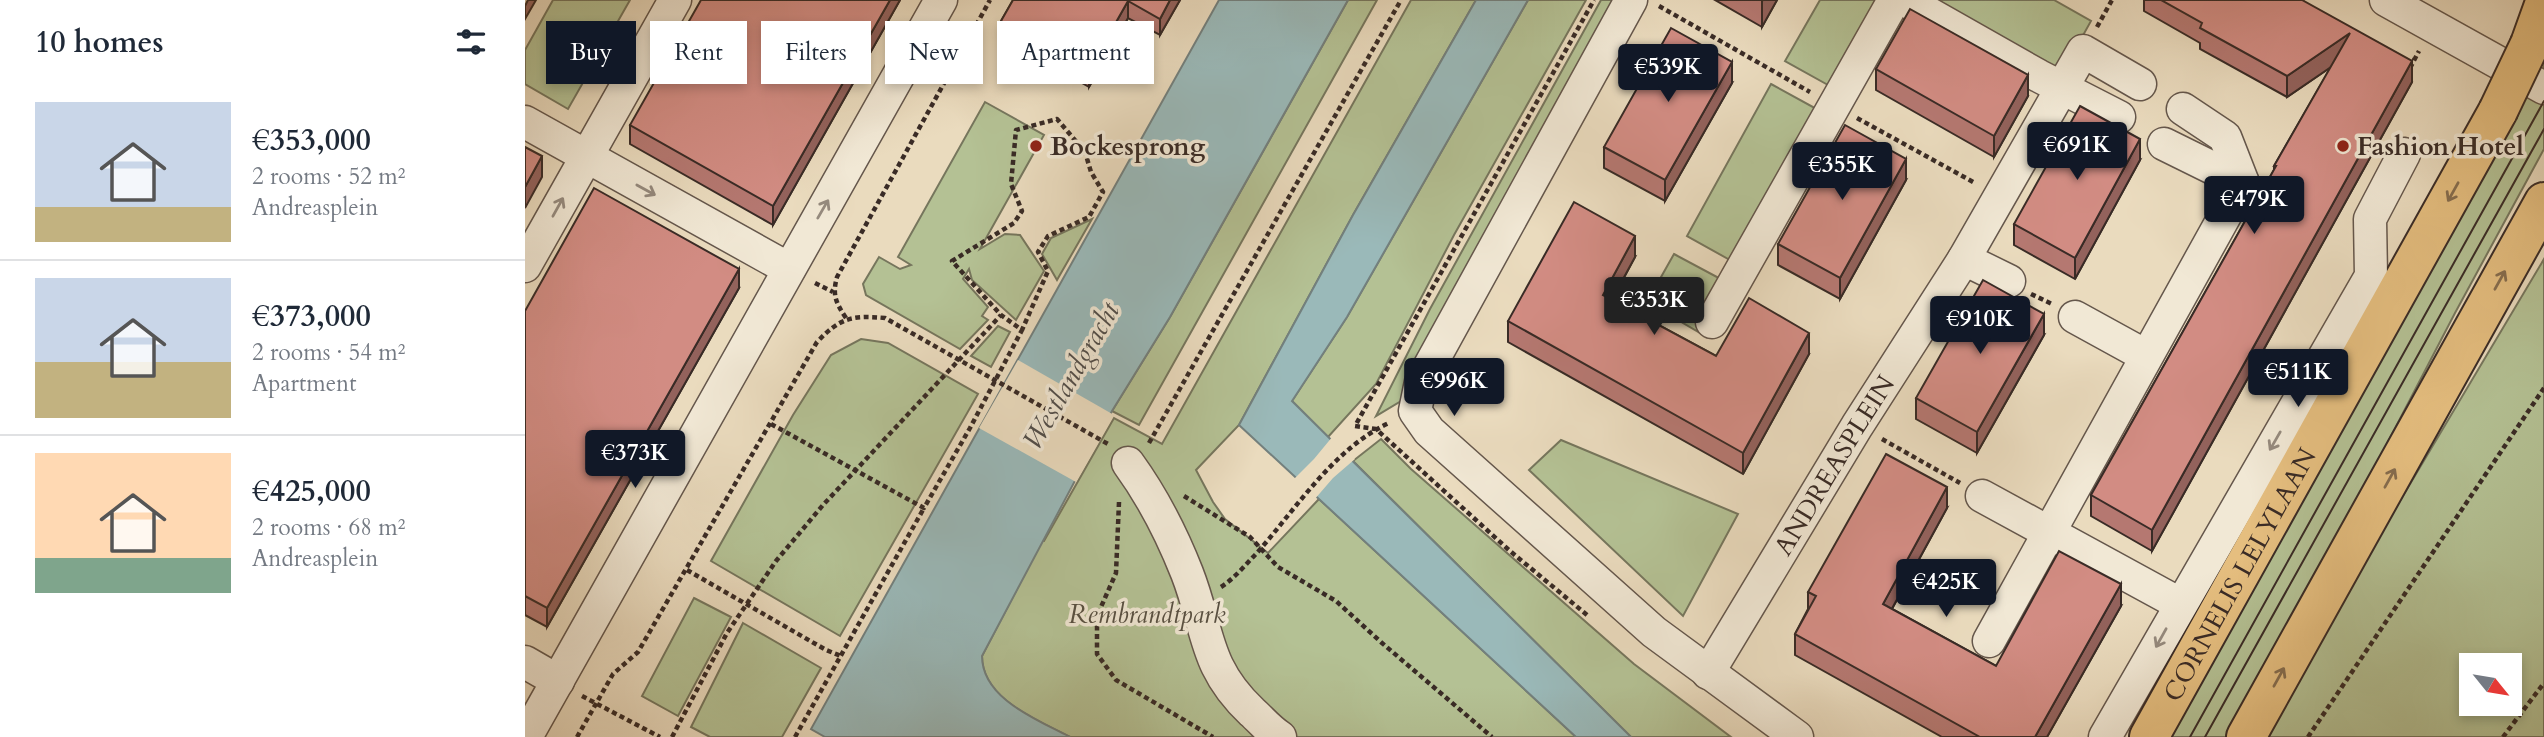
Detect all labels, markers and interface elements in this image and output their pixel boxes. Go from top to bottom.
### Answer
chip: Buy [546,21,636,84]
chip: Rent [650,21,747,84]
chip: Filters [761,21,871,84]
chip: New [885,21,983,84]
chip: Apartment [997,21,1154,84]
text: 10 homes [35,22,164,63]
icon: filters [452,23,490,61]
pin: €539K [1619,44,1717,104]
text: €539K [1634,51,1702,82]
text: €353,000 [252,120,371,161]
pin: €691K [2028,122,2126,182]
place label: Bockesprong [1050,129,1206,164]
text: €691K [2043,129,2111,160]
place label: Fashion Hotel [2357,129,2524,164]
icon: home [91,130,175,214]
marker: Bockesprong [1028,138,1044,154]
marker: Fashion Hotel [2335,138,2351,154]
pin: €355K [1793,142,1891,202]
text: €355K [1808,149,1876,180]
text: 2 rooms · 52 m² [252,161,405,192]
pin: €479K [2205,176,2303,236]
one-way arrow [2446,181,2460,201]
text: €479K [2220,183,2288,214]
one-way arrow [635,184,656,197]
text: Andreasplein [252,192,378,223]
one-way arrow [551,197,565,217]
one-way arrow [816,200,830,220]
one-way arrow [2494,270,2508,290]
pin: €353K [1605,278,1703,337]
text: €353K [1620,284,1688,315]
water label: Westlandgracht [1013,294,1129,457]
text: €373,000 [252,296,371,337]
pin: €910K [1931,296,2029,356]
text: €910K [1946,303,2014,334]
icon: home [91,306,175,390]
text: 2 rooms · 54 m² [252,337,405,368]
pin: €511K [2249,350,2347,409]
text: €511K [2264,356,2332,387]
pin: €996K [1405,358,1503,418]
text: €996K [1420,365,1488,396]
text: Apartment [252,368,356,399]
street label: ANDREASPLEIN [1765,368,1903,562]
pin: €373K [586,430,684,490]
one-way arrow [2268,431,2282,451]
text: €373K [601,437,669,468]
street label: CORNELIS LELYLAAN [2155,442,2324,708]
one-way arrow [2383,469,2397,489]
text: €425,000 [252,471,371,512]
icon: home [91,481,175,565]
text: 2 rooms · 68 m² [252,512,405,543]
text: Andreasplein [252,543,378,574]
pin: €425K [1897,560,1995,619]
text: €425K [1912,566,1980,597]
park label: Rembrandtpark [1068,597,1226,632]
one-way arrow [2154,627,2167,648]
north arrow [2459,653,2522,716]
map controls [2459,653,2522,716]
one-way arrow [2272,668,2286,688]

